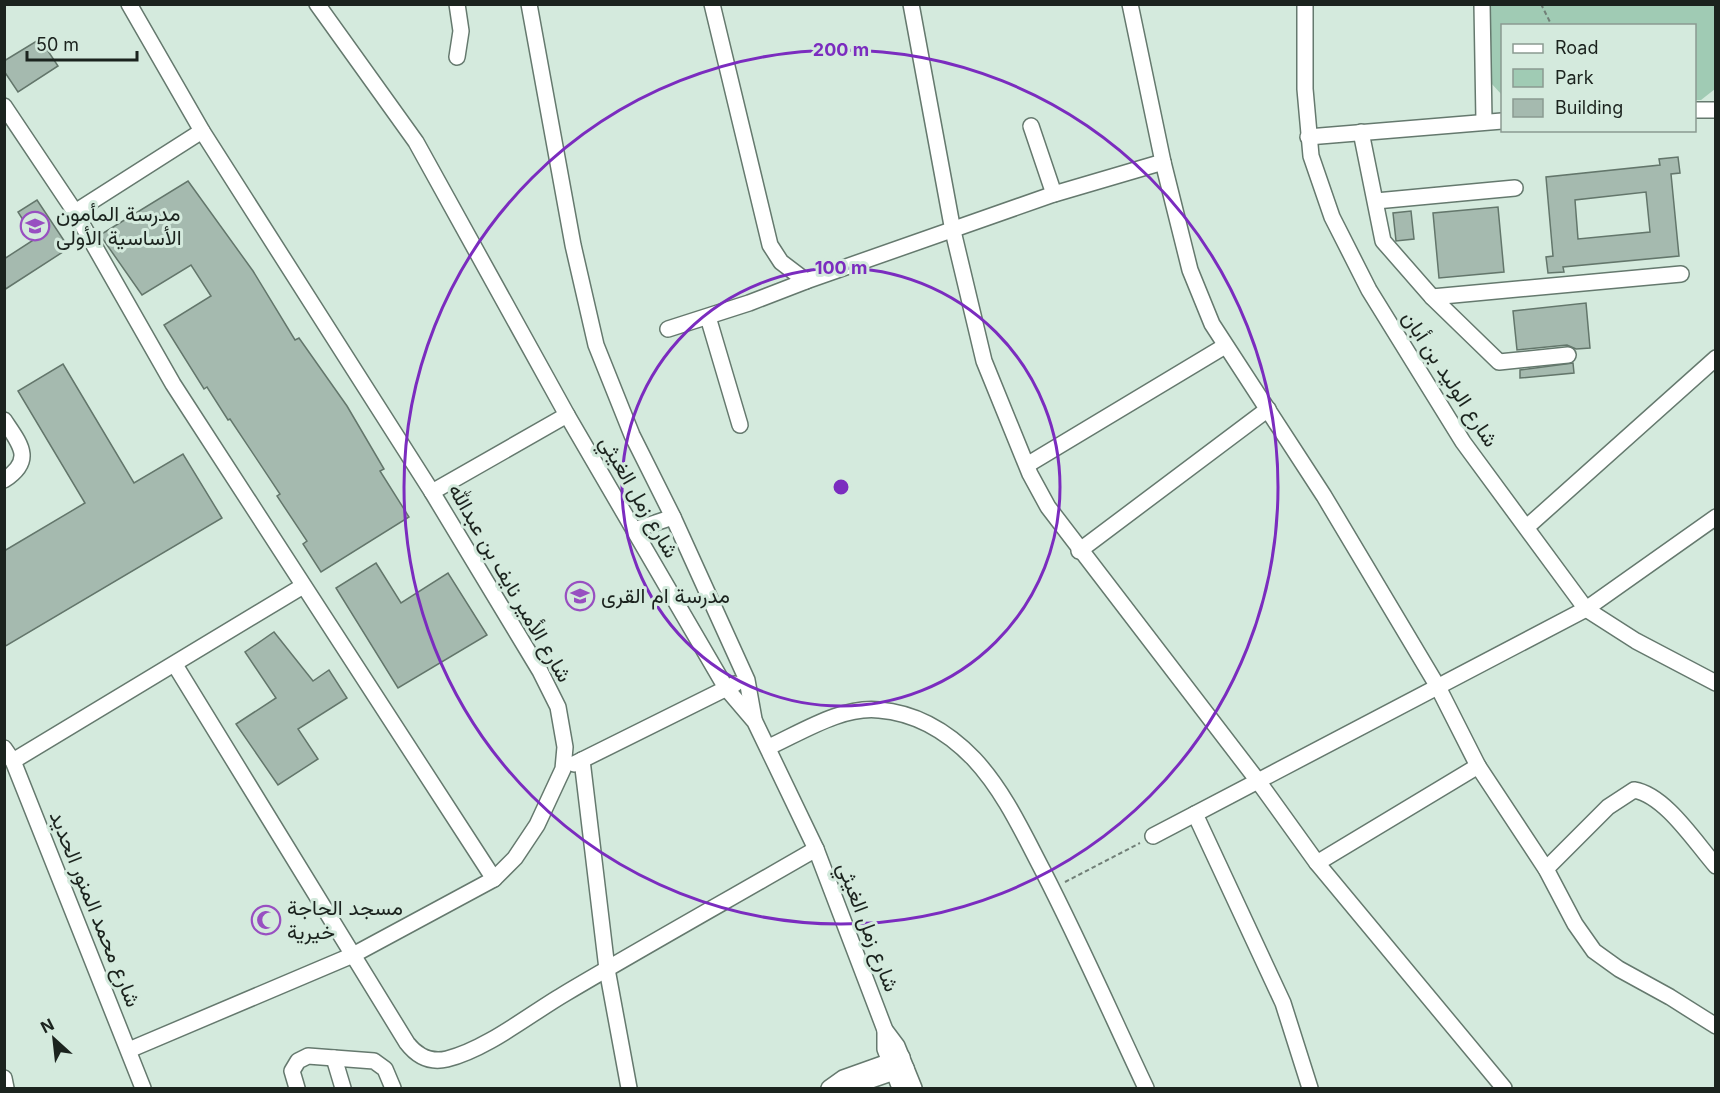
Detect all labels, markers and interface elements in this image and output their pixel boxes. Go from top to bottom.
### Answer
scale bar [27,24,136,62]
legend [1501,24,1696,132]
text: 50 m [36,34,79,55]
text: Road [1555,37,1598,58]
text: 200 m [813,39,869,60]
text: Park [1555,67,1594,88]
text: Building [1555,97,1623,118]
place label: مدرسة المأمون الأساسية الأولى [56,201,182,251]
school or university icon: مدرسة المأمون الأساسية الأولى [19,210,51,242]
text: 100 m [815,257,867,278]
street label: شارع الوليد بن أبان [1395,306,1504,453]
street label: شارع زمل الغيثي [590,431,684,565]
centre of rings [831,477,851,497]
street label: شارع الأمير نايف بن عبدالله [442,479,578,687]
school or university icon: مدرسة ام القرى [564,580,596,612]
place label: مدرسة ام القرى [601,583,730,610]
street label: شارع محمد المنور الحديد [43,807,146,1011]
street label: شارع زمل الغيثي [828,859,905,997]
place label: مسجد الحاجة خيرية [287,895,403,945]
mosque icon: مسجد الحاجة خيرية [250,904,282,936]
north arrow [24,1009,84,1069]
text: N [37,1014,57,1037]

